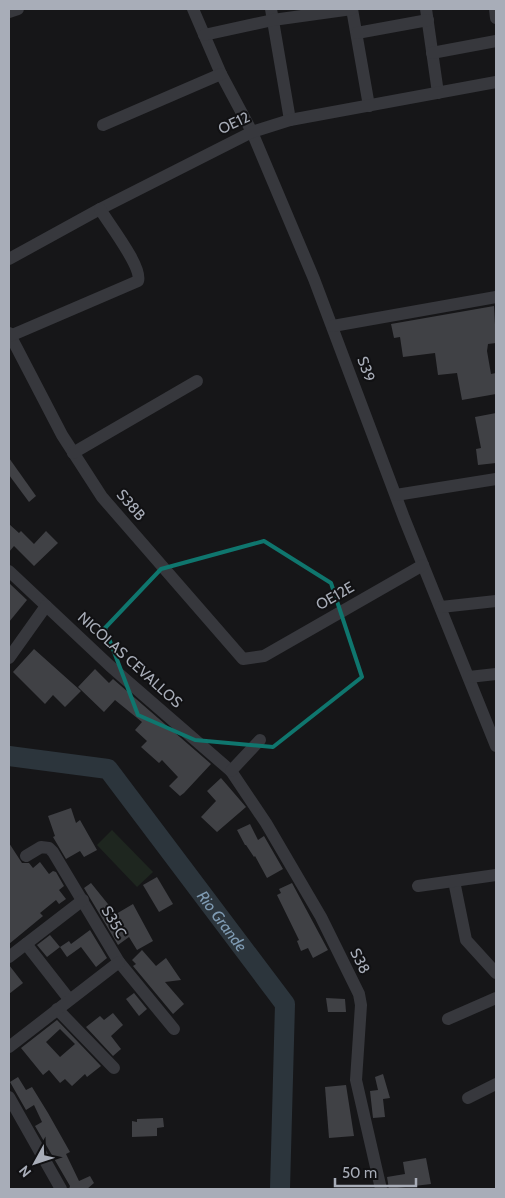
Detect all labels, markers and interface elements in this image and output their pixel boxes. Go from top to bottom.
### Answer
street label: OE12 [215,108,253,138]
street label: S39 [353,354,379,384]
street label: S38B [113,486,149,524]
street label: OE12E [313,578,357,614]
street label: NICOLAS CEVALLOS [74,608,186,712]
water label: Rio Grande [193,887,251,955]
street label: S35C [98,903,130,941]
street label: S38 [346,945,374,977]
north arrow [10,1138,60,1188]
scale bar [335,1156,416,1188]
text: N [15,1162,35,1181]
text: 50 m [342,1164,377,1182]

